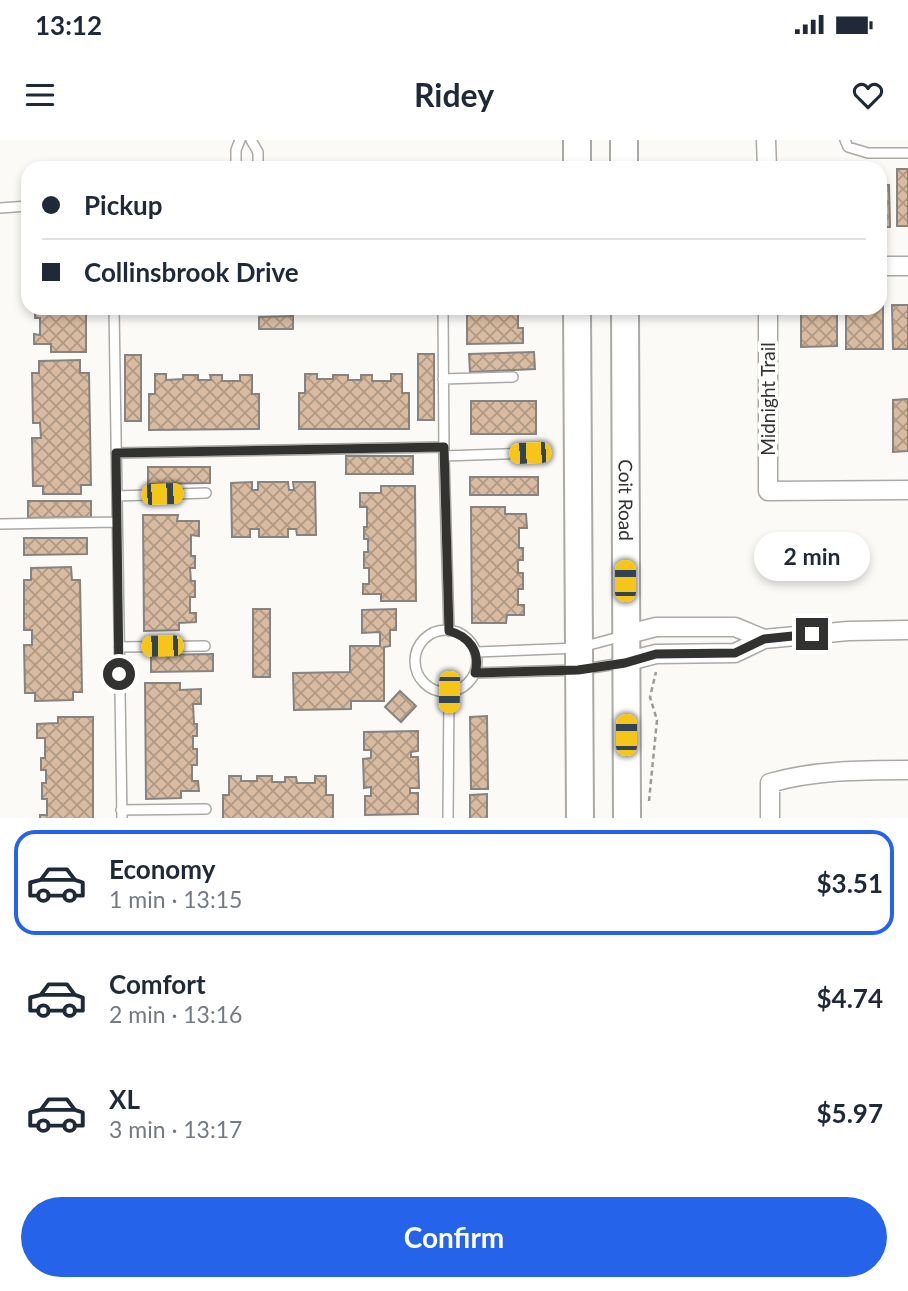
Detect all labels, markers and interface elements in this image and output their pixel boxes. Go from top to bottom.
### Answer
text: 13:12 [35,9,102,41]
text: Ridey [414,75,494,114]
icon: menu [21,76,59,114]
icon: heart [849,76,887,114]
text: Pickup [84,189,163,221]
text: Collinsbrook Drive [84,256,299,288]
street label: Midnight Trail [756,342,779,456]
car [509,442,552,464]
street label: Coit Road [615,459,638,541]
car [141,483,184,505]
callout: 2 min [754,532,870,582]
text: 2 min [783,542,841,570]
car [615,560,636,602]
route end [796,618,828,650]
car [141,635,184,657]
route start [103,658,135,690]
car [439,671,460,713]
car [616,714,637,756]
icon: car [25,851,88,914]
text: Economy [109,853,215,885]
text: $3.51 [817,867,883,899]
text: 1 min · 13:15 [109,885,242,913]
icon: car [25,966,88,1029]
text: Comfort [109,968,206,1000]
text: $4.74 [817,982,883,1014]
text: 2 min · 13:16 [109,1000,242,1028]
icon: car [25,1081,88,1144]
text: XL [109,1083,140,1115]
text: $5.97 [817,1097,883,1129]
text: 3 min · 13:17 [109,1115,242,1143]
button: Confirm [21,1197,887,1277]

